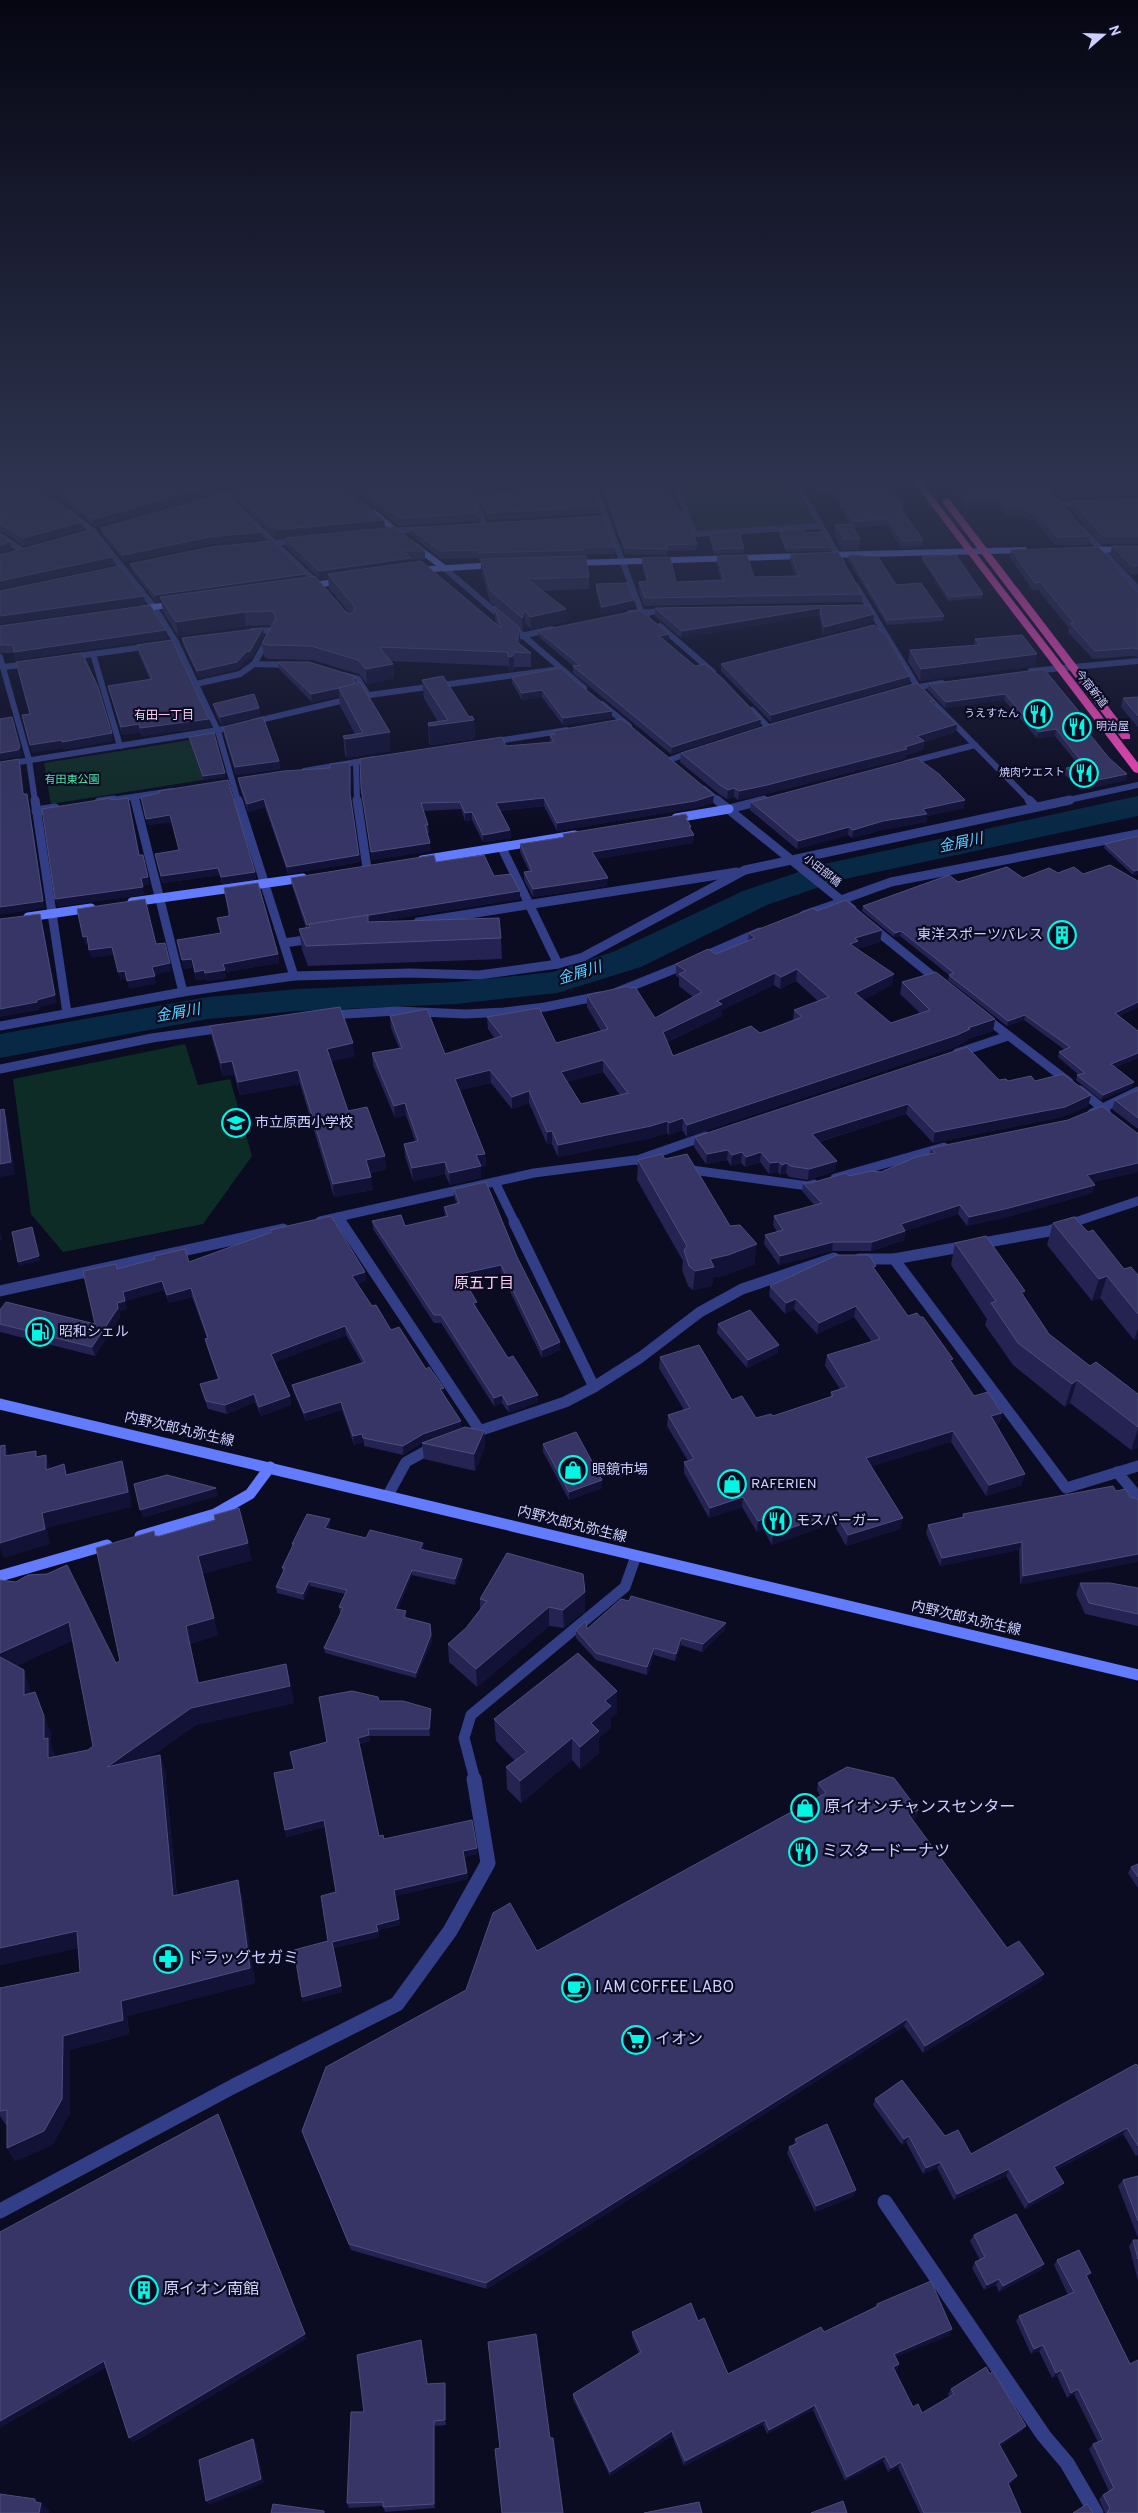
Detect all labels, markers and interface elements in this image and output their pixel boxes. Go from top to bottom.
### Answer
north arrow [1078,10,1128,60]
text: N [1104,23,1124,39]
street label: 今宿新道 [1072,667,1110,711]
restaurant icon: うえすたん [1023,699,1053,729]
place label: うえすたん [964,707,1019,721]
district label: 有田一丁目 [134,708,194,724]
restaurant icon: 明治屋 [1062,712,1092,742]
place label: 明治屋 [1096,720,1129,734]
restaurant icon: 焼肉ウエスト [1069,758,1099,788]
place label: 焼肉ウエスト [999,766,1065,780]
park label: 有田東公園 [45,773,100,787]
water label: 金屑川 [937,830,987,858]
street label: 小田部橋 [800,852,844,890]
building icon: 東洋スポーツパレス [1047,920,1077,950]
place label: 東洋スポーツパレス [917,927,1043,944]
water label: 金屑川 [556,958,606,990]
water label: 金屑川 [154,1000,204,1027]
school or university icon: 市立原西小学校 [221,1108,251,1138]
place label: 市立原西小学校 [255,1115,353,1132]
district label: 原五丁目 [454,1275,514,1294]
fuel station icon: 昭和シェル [25,1317,55,1347]
place label: 昭和シェル [59,1324,129,1341]
street label: 内野次郎丸弥生線 [123,1409,235,1451]
shop icon: 眼鏡市場 [558,1455,588,1485]
place label: 眼鏡市場 [592,1462,648,1479]
shop icon: RAFERIEN [717,1469,747,1499]
place label: RAFERIEN [751,1476,817,1493]
street label: 内野次郎丸弥生線 [516,1503,628,1547]
restaurant icon: モスバーガー [762,1506,792,1536]
place label: モスバーガー [796,1513,880,1530]
street label: 内野次郎丸弥生線 [910,1598,1022,1640]
shop icon: 原イオンチャンスセンター [790,1793,820,1823]
place label: 原イオンチャンスセンター [824,1798,1016,1818]
restaurant icon: ミスタードーナツ [788,1837,818,1867]
place label: ミスタードーナツ [822,1842,950,1862]
pharmacy icon: ドラッグセガミ [153,1944,183,1974]
place label: ドラッグセガミ [187,1949,299,1969]
cafe icon: I AM COFFEE LABO [561,1973,591,2003]
place label: I AM COFFEE LABO [595,1978,734,1998]
supermarket icon: イオン [621,2025,651,2055]
place label: イオン [655,2030,703,2050]
building icon: 原イオン南館 [129,2275,159,2305]
place label: 原イオン南館 [163,2280,259,2300]

